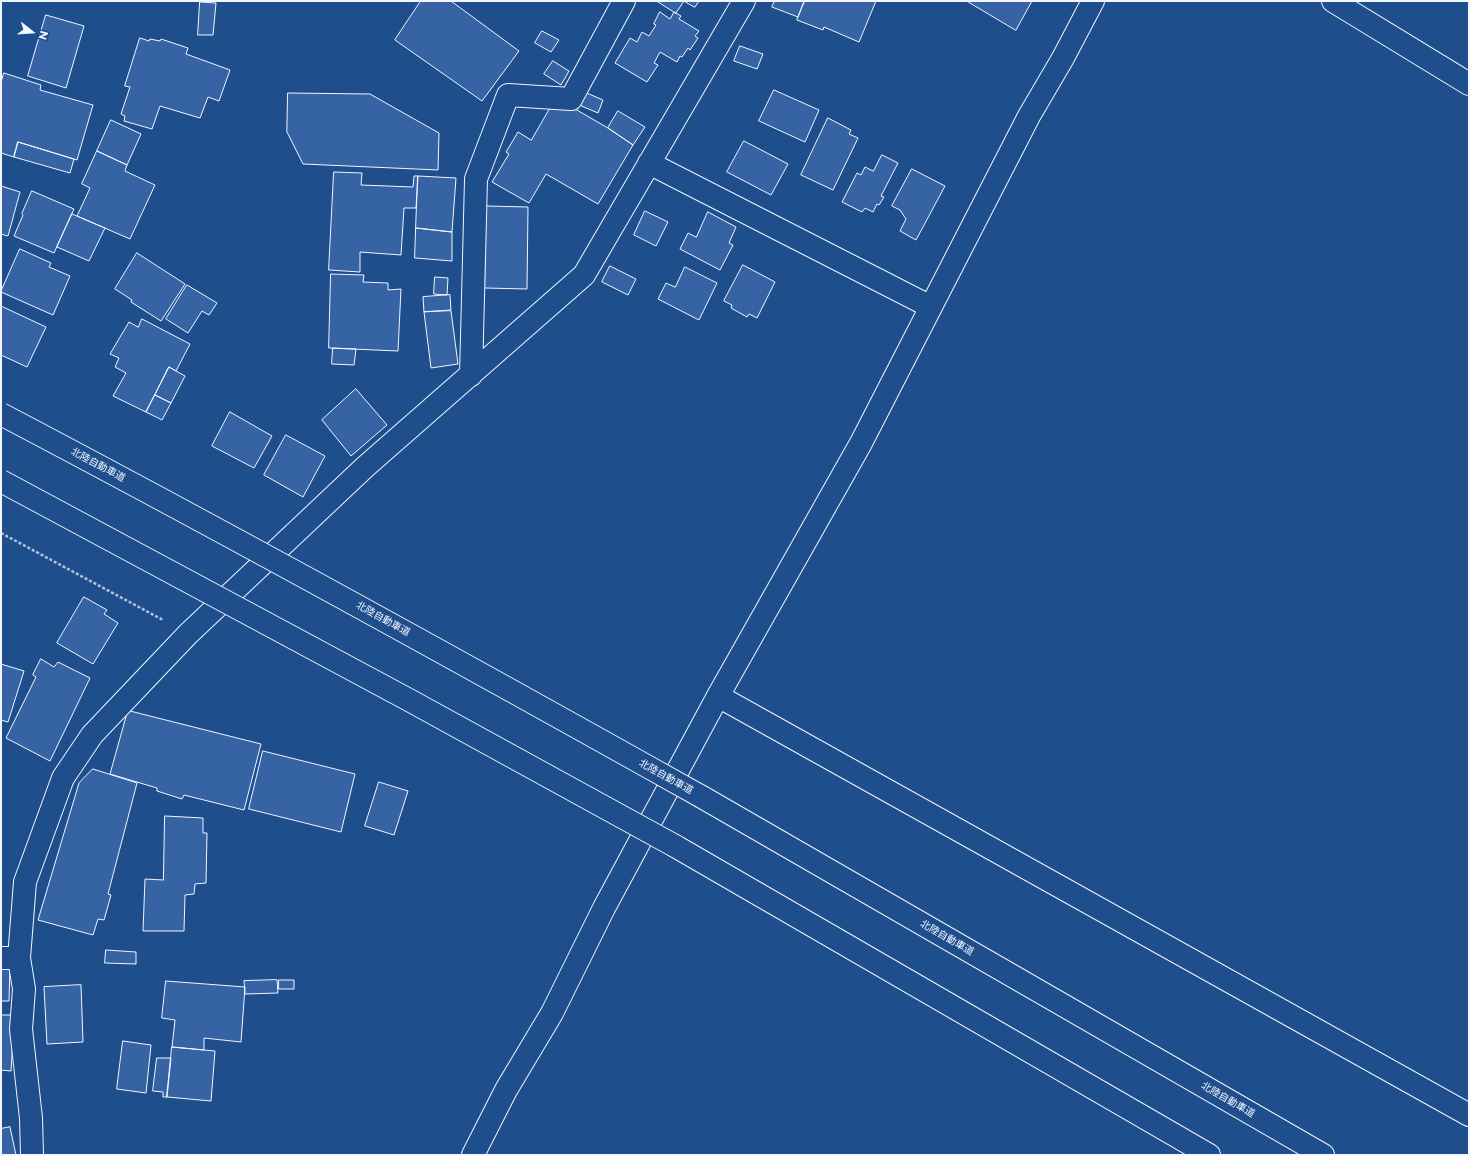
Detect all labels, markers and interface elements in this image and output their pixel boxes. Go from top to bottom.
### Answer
north arrow [12,12,52,52]
text: N [35,29,51,42]
street label: 北陸自動車道 [69,446,127,484]
street label: 北陸自動車道 [354,599,412,639]
street label: 北陸自動車道 [637,757,695,797]
street label: 北陸自動車道 [918,918,976,958]
street label: 北陸自動車道 [1199,1080,1257,1120]

